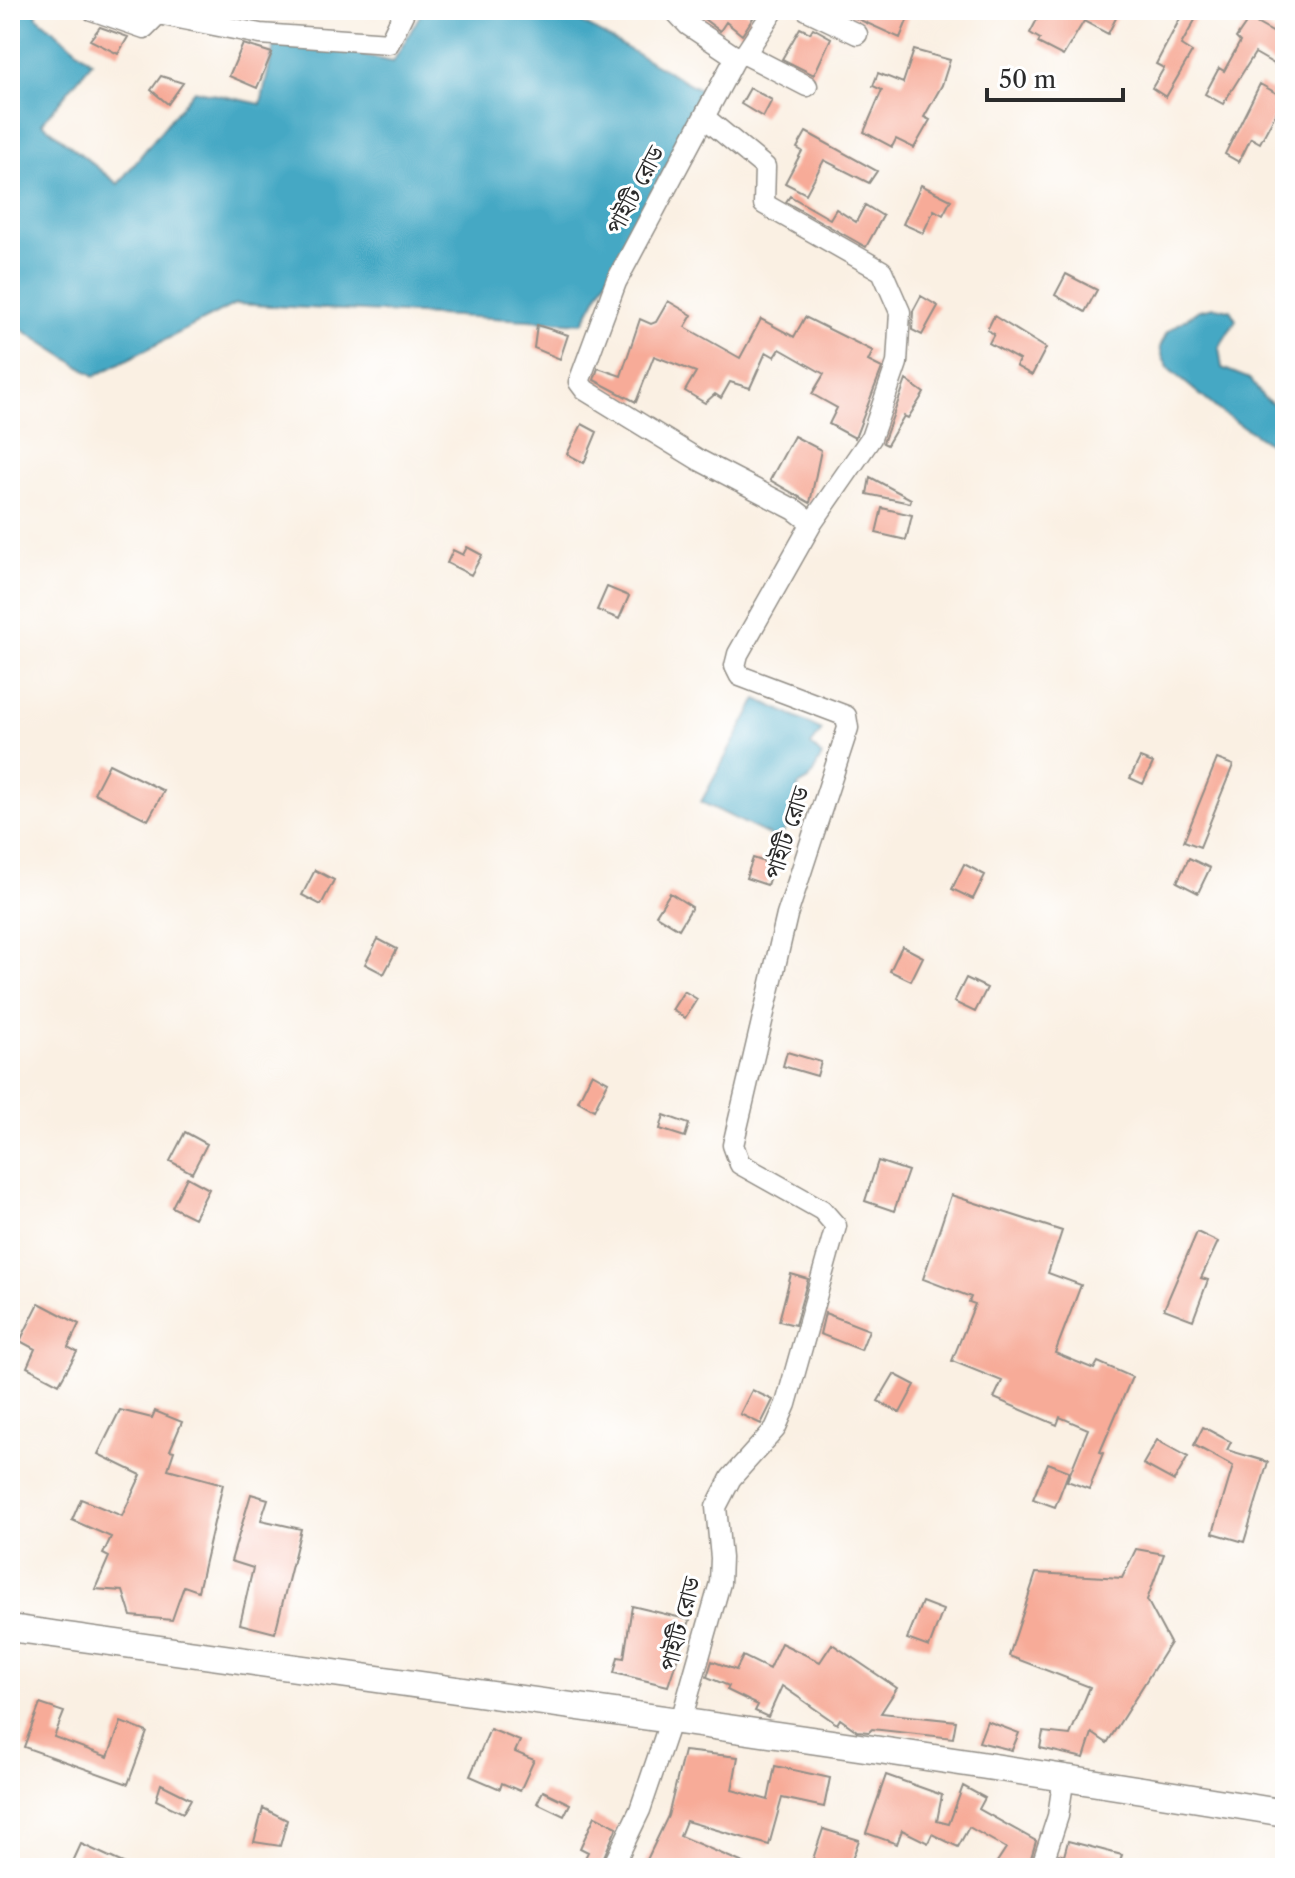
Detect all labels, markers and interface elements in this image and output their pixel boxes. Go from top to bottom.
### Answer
scale bar [987,52,1123,102]
text: 50 m [999,65,1056,94]
street label: পাইটি রোড [600,140,671,239]
street label: পাইটি রোড [758,782,816,883]
street label: পাইটি রোড [654,1573,707,1674]

